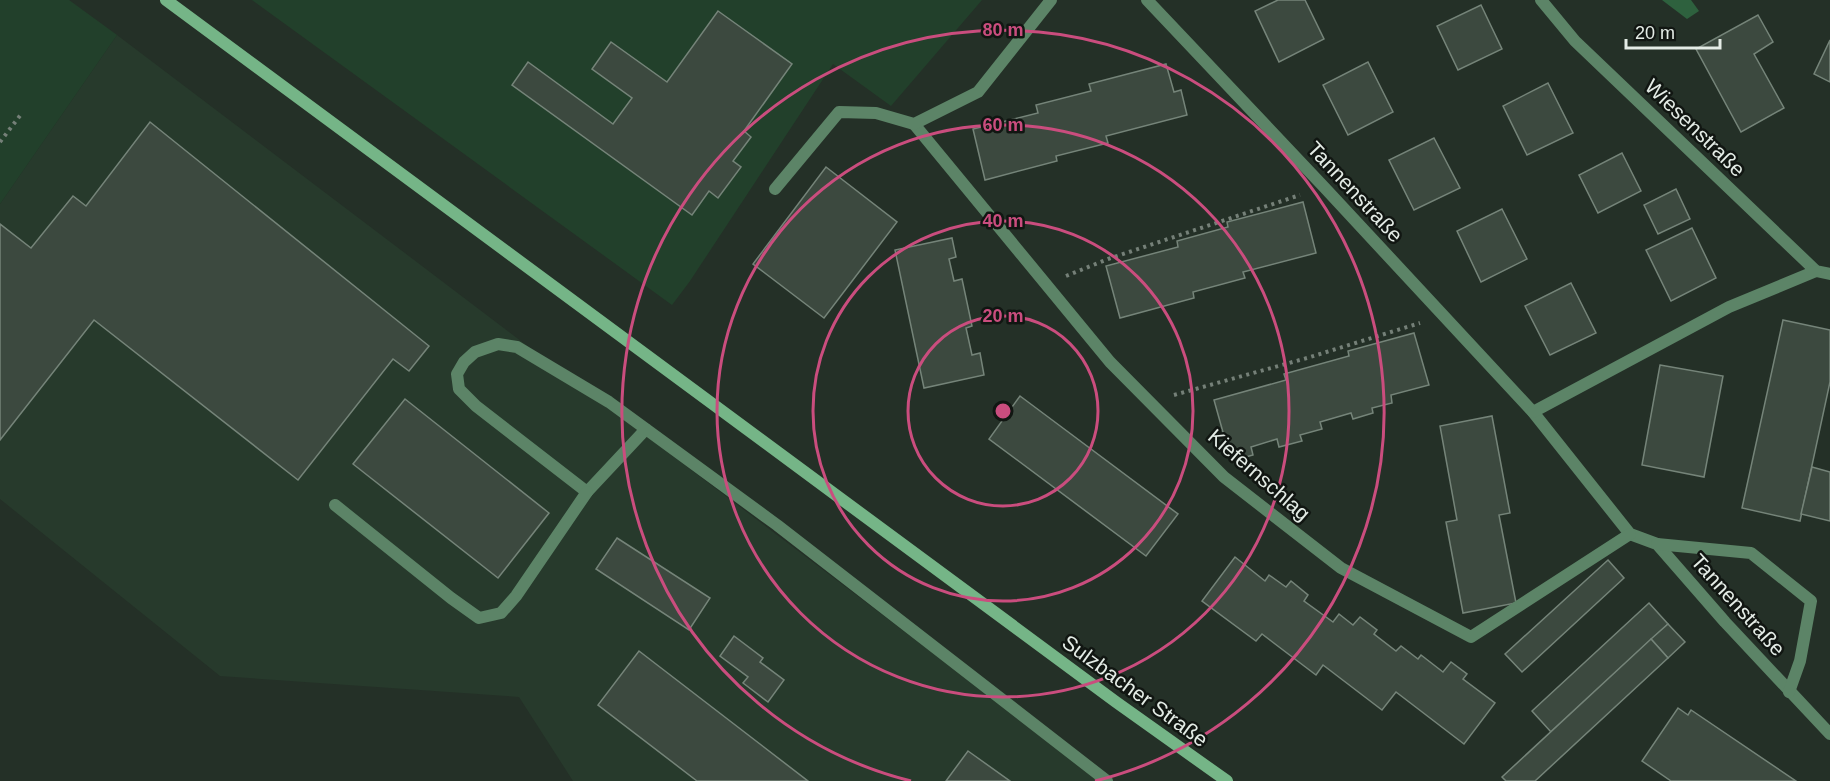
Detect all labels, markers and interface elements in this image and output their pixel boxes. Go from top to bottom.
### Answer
scale bar [1626,12,1720,50]
text: 80 m [982,20,1024,40]
text: 20 m [1635,23,1675,43]
street label: Wiesenstraße [1641,74,1750,181]
text: 60 m [982,115,1024,135]
street label: Tannenstraße [1303,137,1408,246]
text: 40 m [982,211,1024,231]
text: 20 m [982,306,1024,326]
centre of rings [993,401,1013,421]
street label: Kiefernschlag [1204,424,1315,525]
street label: Tannenstraße [1687,549,1790,660]
street label: Sulzbacher Straße [1058,630,1212,751]

